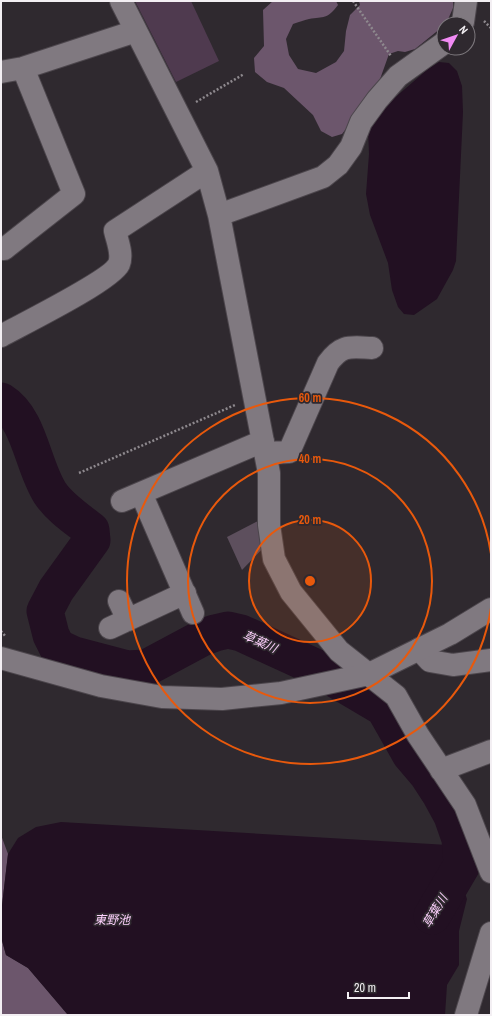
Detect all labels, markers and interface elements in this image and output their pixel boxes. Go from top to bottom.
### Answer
north arrow [436,16,476,56]
text: N [456,23,471,37]
text: 60 m [299,390,321,406]
text: 40 m [299,451,321,467]
text: 20 m [299,512,321,528]
centre of rings [303,574,317,588]
water label: 草葉川 [240,627,282,657]
water label: 草葉川 [419,890,452,931]
water label: 東野池 [94,912,131,928]
scale bar [348,974,409,1000]
text: 20 m [354,980,376,996]

